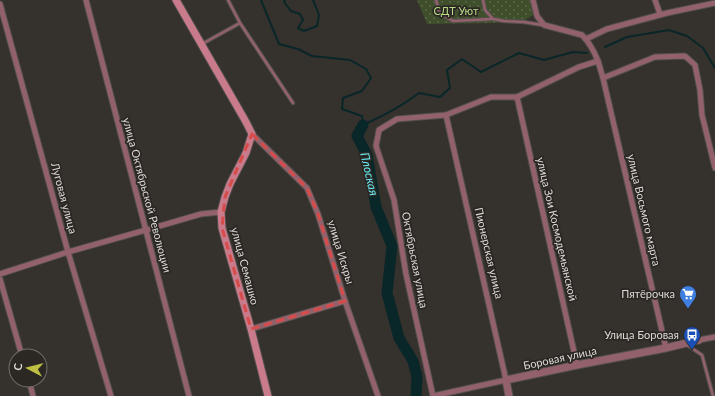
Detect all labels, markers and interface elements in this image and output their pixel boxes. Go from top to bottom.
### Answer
park label: СДТ Уют [433,4,479,17]
street label: улица Октябрьской Революции [121,116,174,274]
water label: Плоская [357,151,382,197]
street label: улица Восьмого марта [625,153,664,267]
street label: улица Зои Космодемьянской [535,156,580,302]
street label: Луговая улица [48,160,80,235]
street label: Пионерская улица [473,206,506,300]
street label: Октябрьская улица [400,211,431,309]
street label: улица Искры [326,218,357,285]
street label: улица Семашко [229,226,262,306]
supermarket icon: Пятёрочка [678,284,698,309]
place label: Пятёрочка [621,287,675,300]
bus stop icon: Улица Боровая [682,325,702,350]
place label: Улица Боровая [604,328,679,341]
street label: Боровая улица [522,343,598,372]
north arrow [8,348,48,388]
text: С [11,362,25,371]

